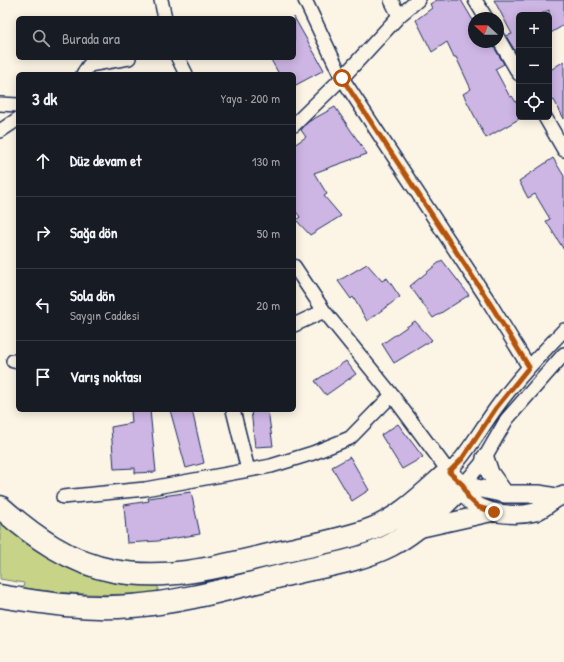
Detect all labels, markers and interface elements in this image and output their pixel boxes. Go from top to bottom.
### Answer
north arrow [468,12,504,48]
map controls [516,12,552,120]
button: + [516,12,552,48]
search box [16,16,296,60]
icon: search [30,27,52,49]
text: Burada ara [62,28,120,49]
button: − [516,48,552,84]
route start [333,69,351,87]
button: locate [516,84,552,120]
text: 3 dk [32,87,57,110]
text: Yaya · 200 m [220,89,280,107]
icon: ahead [32,150,54,172]
text: Düz devam et [70,150,141,171]
text: 130 m [252,152,280,170]
icon: right [32,222,54,244]
text: Sağa dön [70,222,117,243]
text: 50 m [257,224,280,242]
text: Sola dön [70,285,115,306]
icon: left [32,294,54,316]
text: 20 m [256,296,280,314]
text: Saygın Caddesi [70,306,140,324]
icon: arrive [32,366,54,388]
text: Varış noktası [70,366,142,387]
route end [485,503,503,521]

